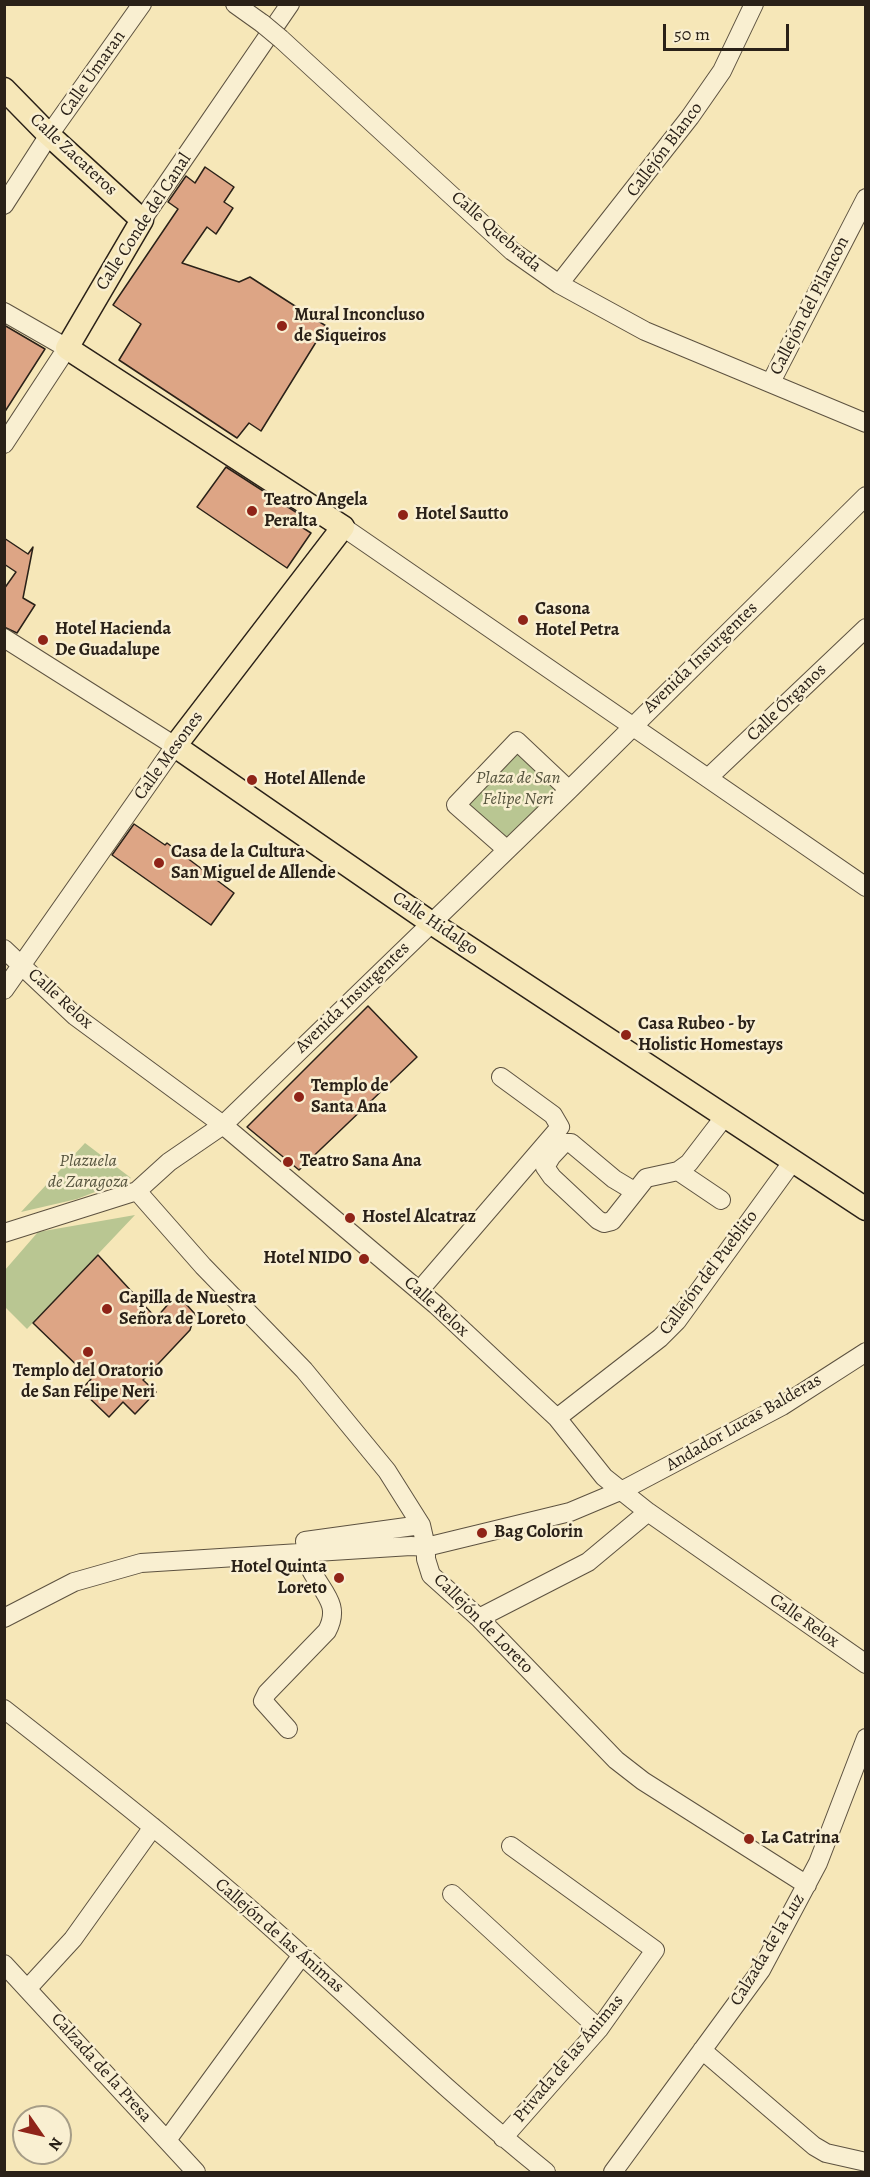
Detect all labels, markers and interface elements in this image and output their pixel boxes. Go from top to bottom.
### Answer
scale bar [666,12,792,50]
text: 50 m [674,22,710,46]
street label: Calle Umaran [55,27,131,121]
street label: Callejón Blanco [622,98,708,202]
street label: Calle Zacateros [25,109,121,201]
street label: Calle Conde del Canal [92,149,196,295]
street label: Calle Quebrada [446,187,546,277]
street label: Callejón del Pilancon [766,233,854,379]
place label: Mural Inconcluso de Siqueiros [294,305,425,348]
marker: Mural Inconcluso de Siqueiros [275,319,289,333]
place label: Teatro Angela Peralta [264,490,368,532]
marker: Teatro Angela Peralta [245,504,259,518]
place label: Hotel Sautto [415,504,509,526]
marker: Hotel Sautto [396,508,410,522]
street label: Avenida Insurgentes [639,598,763,718]
place label: Casona Hotel Petra [535,599,619,642]
marker: Casona Hotel Petra [516,613,530,627]
place label: Hotel Hacienda De Guadalupe [55,619,171,662]
marker: Hotel Hacienda De Guadalupe [36,633,50,647]
street label: Calle Órganos [743,660,831,746]
street label: Calle Mesones [130,707,208,805]
park label: Plaza de San Felipe Neri [476,768,560,810]
place label: Hotel Allende [264,769,365,791]
marker: Hotel Allende [245,773,259,787]
place label: Casa de la Cultura San Miguel de Allende [171,842,336,884]
marker: Casa de la Cultura San Miguel de Allende [152,856,166,870]
street label: Calle Hidalgo [388,887,482,961]
street label: Avenida Insurgentes [291,938,415,1058]
street label: Calle Relox [23,964,97,1034]
place label: Casa Rubeo - by Holistic Homestays [638,1014,783,1056]
marker: Casa Rubeo - by Holistic Homestays [619,1028,633,1042]
place label: Templo de Santa Ana [311,1076,389,1118]
marker: Templo de Santa Ana [292,1090,306,1104]
park label: Plazuela de Zaragoza [48,1151,128,1194]
place label: Teatro Sana Ana [300,1151,422,1173]
marker: Teatro Sana Ana [281,1155,295,1169]
street label: Callejón del Pueblito [655,1206,763,1340]
place label: Hostel Alcatraz [362,1207,476,1229]
marker: Hostel Alcatraz [343,1211,357,1225]
place label: Hotel NIDO [263,1248,352,1270]
marker: Hotel NIDO [357,1252,371,1266]
street label: Calle Relox [399,1272,473,1342]
place label: Capilla de Nuestra Señora de Loreto [119,1288,256,1330]
marker: Capilla de Nuestra Señora de Loreto [100,1302,114,1316]
marker: Templo del Oratorio de San Felipe Neri [81,1345,95,1359]
place label: Templo del Oratorio de San Felipe Neri [13,1361,163,1404]
street label: Andador Lucas Balderas [662,1370,826,1476]
place label: Bag Colorin [494,1522,583,1544]
marker: Bag Colorin [475,1526,489,1540]
place label: Hotel Quinta Loreto [230,1557,327,1600]
street label: Callejón de Loreto [429,1570,537,1678]
marker: Hotel Quinta Loreto [332,1571,346,1585]
street label: Calle Relox [765,1589,843,1653]
place label: La Catrina [761,1828,840,1850]
marker: La Catrina [742,1832,756,1846]
street label: Callejón de las Ánimas [210,1874,348,1998]
street label: Calzada de la Luz [726,1890,810,2010]
street label: Privada de las Ánimas [509,1991,629,2127]
street label: Calzada de la Presa [46,2009,156,2127]
north arrow [12,2105,72,2165]
text: N [43,2133,68,2155]

